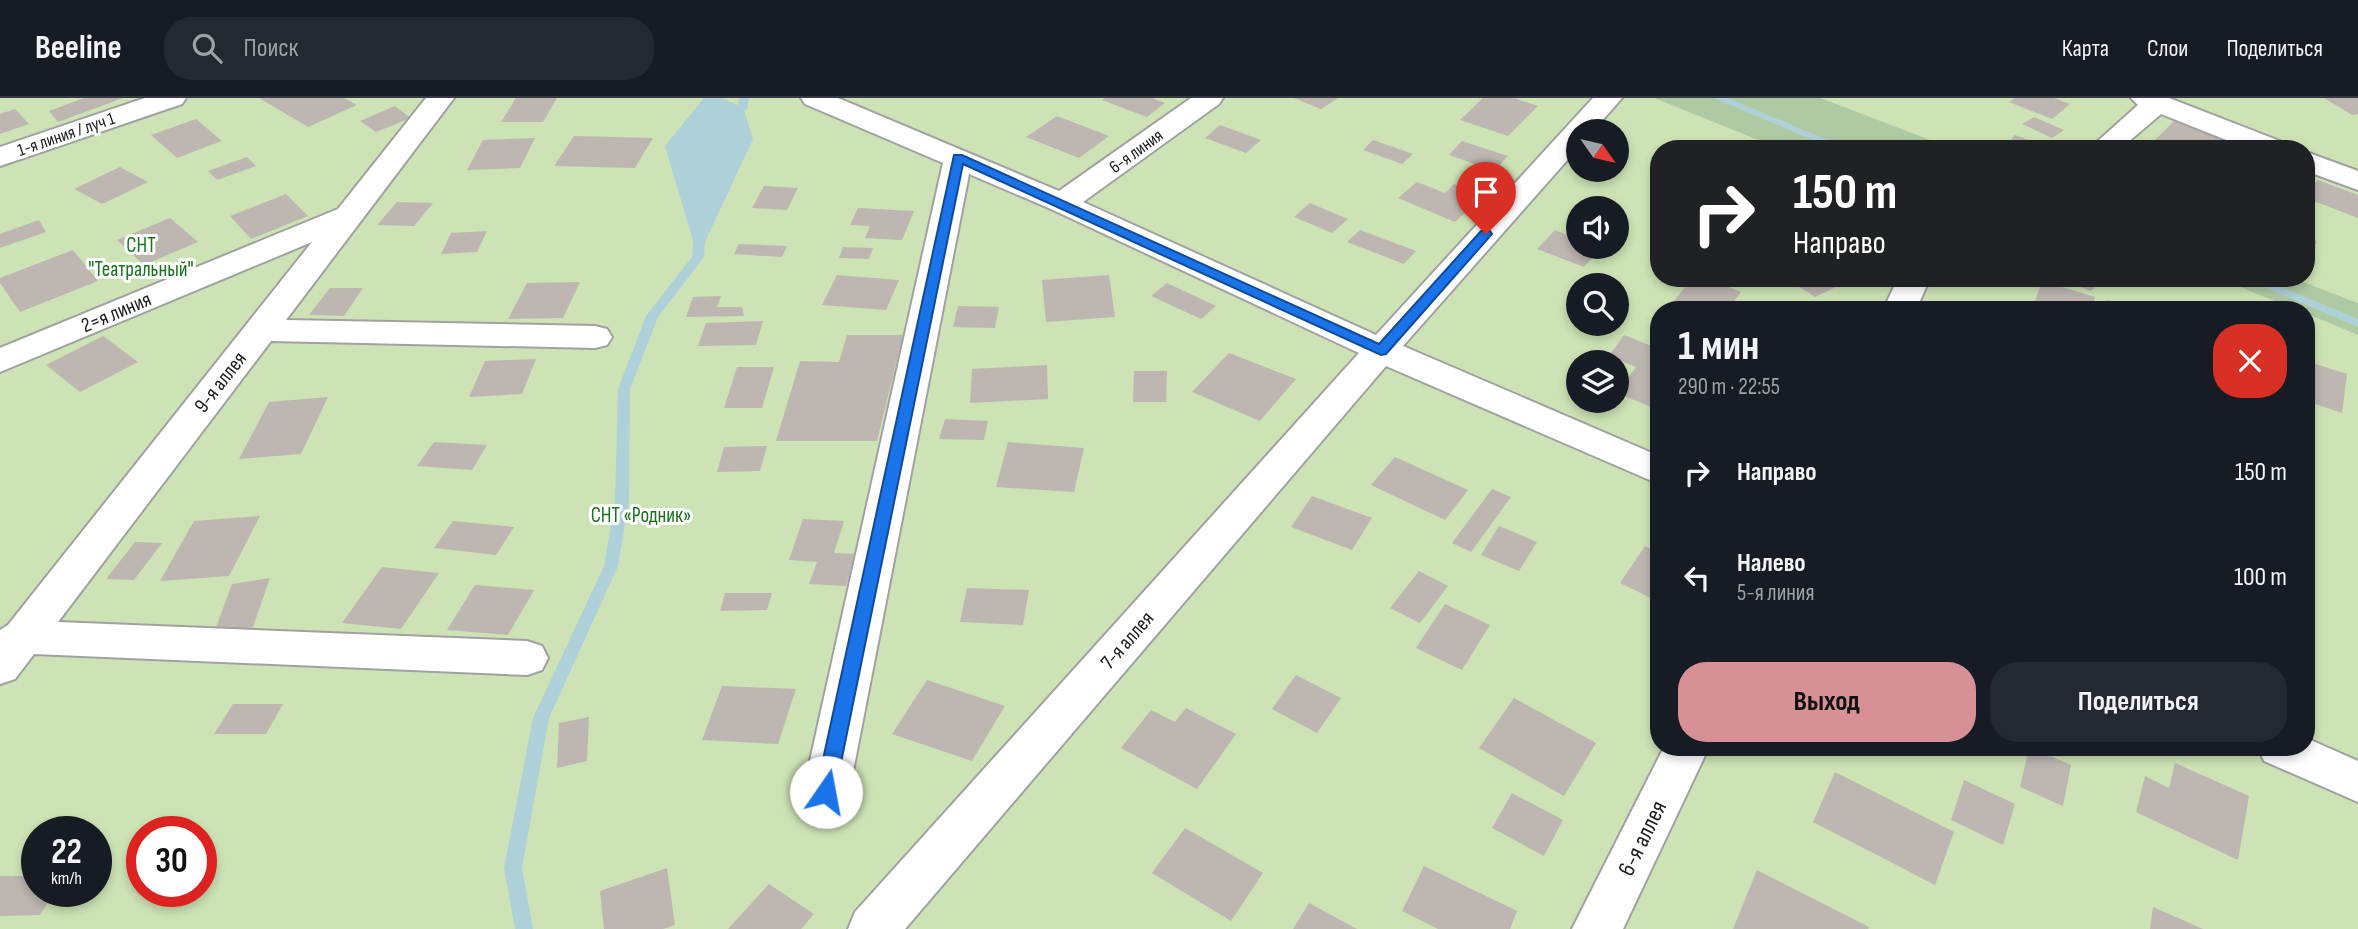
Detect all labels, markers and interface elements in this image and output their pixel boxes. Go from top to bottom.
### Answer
search box [164,17,654,80]
text: Beeline [35,28,122,68]
icon: search [188,29,226,67]
text: Поиск [244,33,298,64]
text: Карта [2062,34,2109,63]
text: Слои [2147,34,2188,63]
text: Поделиться [2226,34,2323,63]
street label: 1-я линия / луч 1 [15,108,118,161]
north arrow [1566,119,1629,182]
map controls [1566,119,1629,413]
street label: 6-я линия [1105,125,1167,178]
pin [1456,162,1516,234]
text: 150 m [1793,164,1897,223]
icon: right [1678,168,1769,259]
icon: arrive [1467,173,1505,211]
button: sound [1566,196,1629,259]
text: Направо [1793,224,1886,263]
park label: СНТ "Театральный" [88,233,194,282]
button: search [1566,273,1629,336]
street label: 2=я линия [77,287,155,338]
text: 1 мин [1678,321,1759,372]
button: close [2213,324,2287,398]
street label: 9-я аллея [189,347,252,418]
button: layers [1566,350,1629,413]
text: 290 m · 22:55 [1678,373,1780,401]
icon: right [1678,454,1716,492]
text: Направо [1737,457,1816,488]
text: 150 m [2235,457,2287,488]
park label: СНТ «Родник» [591,503,691,528]
text: Налево [1737,548,1806,579]
icon: left [1678,559,1716,597]
text: 100 m [2234,562,2287,593]
text: 5-я линия [1737,579,1815,607]
street label: 7-я аллея [1096,606,1159,674]
button: Выход [1678,662,1976,742]
button: Поделиться [1990,662,2287,742]
position arrow [789,755,863,829]
street label: 6-я аллея [1612,796,1673,881]
speed limit sign: 30 [126,816,217,907]
text: 22 [51,831,82,874]
text: km/h [51,868,82,889]

